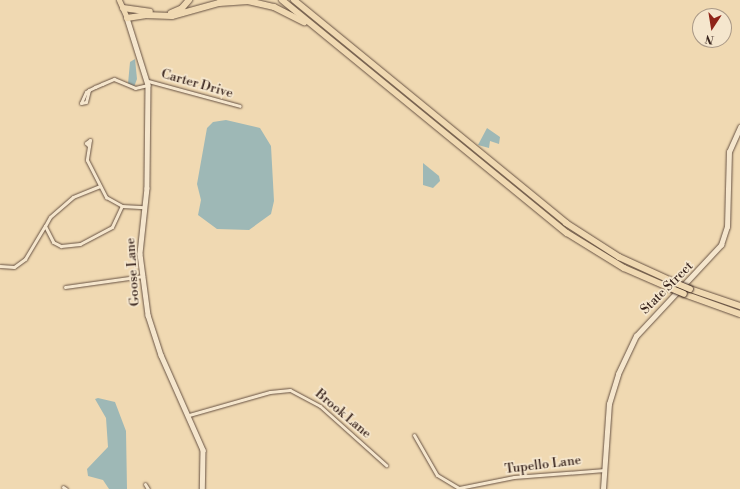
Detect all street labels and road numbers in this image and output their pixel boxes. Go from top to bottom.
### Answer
street label: Carter Drive [159,66,235,102]
street label: Goose Lane [123,237,143,307]
street label: State Street [637,258,697,318]
street label: Brook Lane [312,386,374,442]
street label: Tupello Lane [504,453,582,477]

